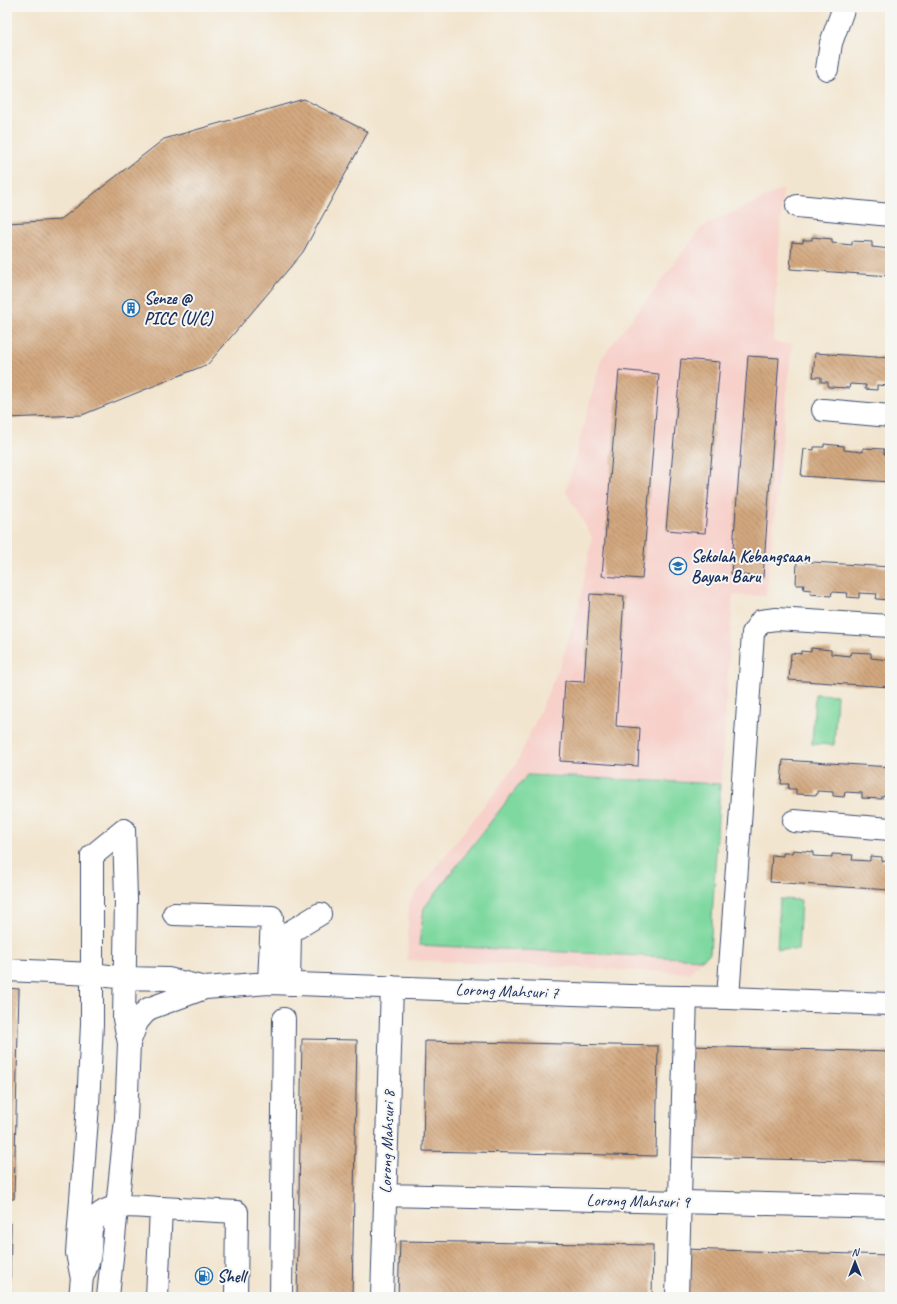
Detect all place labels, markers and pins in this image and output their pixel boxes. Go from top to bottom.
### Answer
place label: Senze @ PICC (U/C) [144,288,214,329]
building icon: Senze @ PICC (U/C) [121,298,141,318]
place label: Sekolah Kebangsaan Bayan Baru [691,546,811,587]
school or university icon: Sekolah Kebangsaan Bayan Baru [668,556,688,576]
fuel station icon: Shell [194,1266,214,1286]
place label: Shell [217,1266,248,1287]

